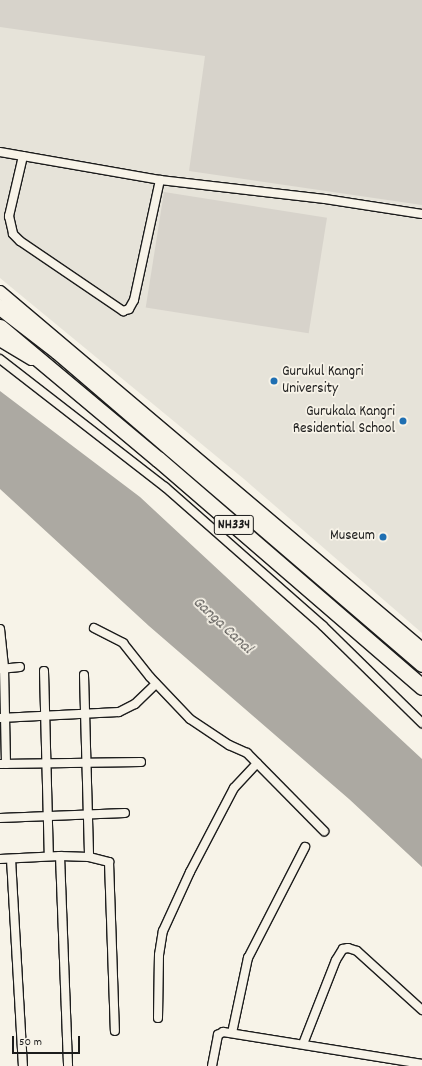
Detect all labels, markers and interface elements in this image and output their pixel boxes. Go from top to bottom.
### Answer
place label: Gurukul Kangri University [282,363,363,398]
marker: Gurukul Kangri University [269,376,279,386]
place label: Gurukala Kangri Residential School [293,403,395,438]
marker: Gurukala Kangri Residential School [398,416,408,426]
road number: NH334 [213,513,255,537]
place label: Museum [330,528,375,546]
marker: Museum [378,532,388,542]
water label: Ganga Canal [188,593,256,659]
scale bar [14,1028,82,1054]
text: 50 m [19,1034,42,1051]

